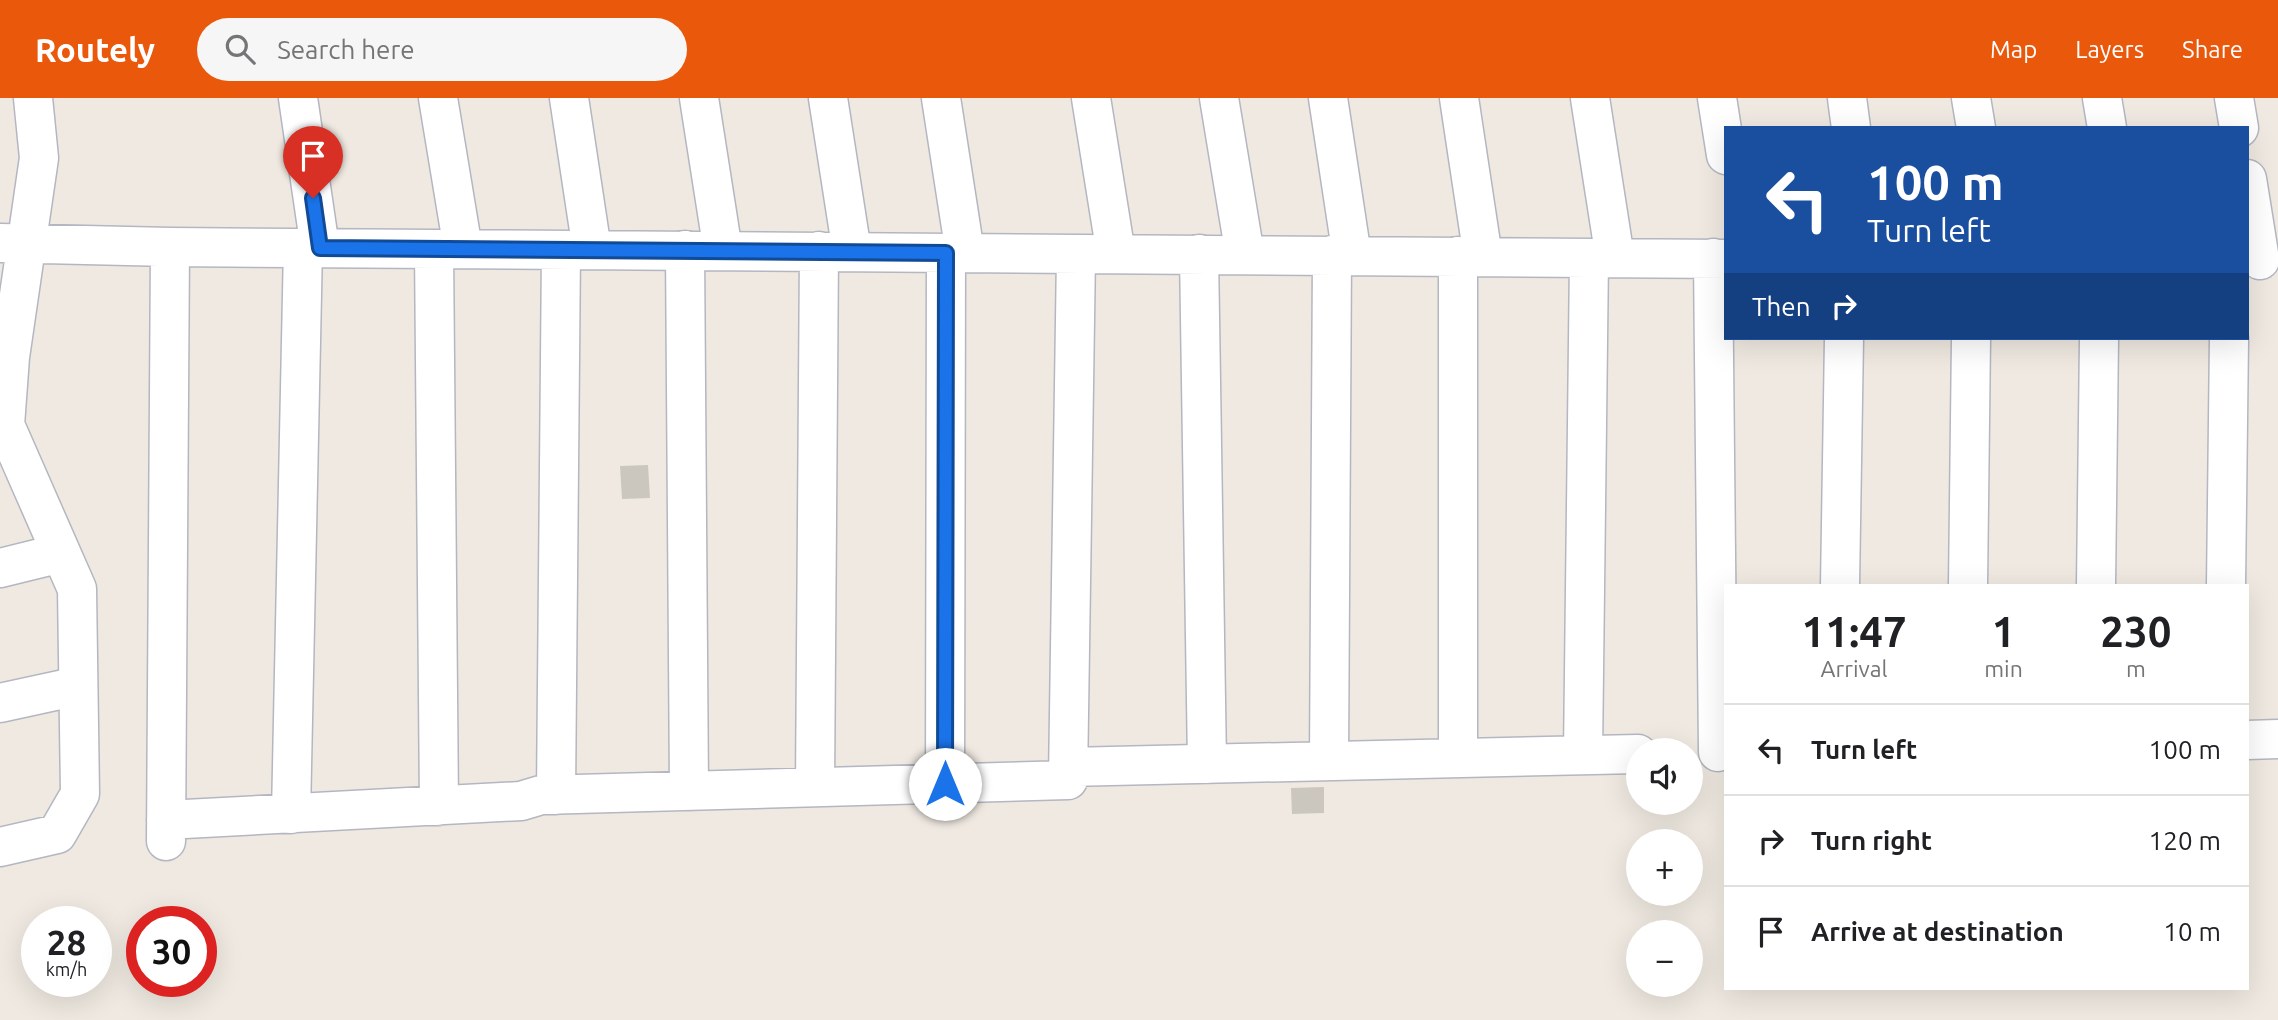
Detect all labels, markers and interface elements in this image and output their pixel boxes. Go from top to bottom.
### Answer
search box [197,18,687,81]
icon: search [221,30,259,68]
text: Routely [35,31,155,68]
text: Search here [277,35,415,64]
text: Map [1990,36,2037,63]
text: Layers [2075,36,2144,63]
text: Share [2182,36,2243,63]
pin [283,126,343,198]
icon: arrive [294,137,332,175]
icon: left [1752,154,1843,245]
text: 100 m [1867,154,2004,209]
text: Turn left [1867,212,1991,248]
icon: right [1825,287,1863,325]
text: Then [1752,292,1811,321]
text: 11:47 [1802,608,1907,655]
text: 1 [1992,608,2015,655]
text: 230 [2100,608,2171,655]
text: Arrival [1821,656,1888,681]
text: min [1984,656,2023,681]
text: m [2126,656,2146,681]
icon: left [1752,731,1790,769]
text: Turn left [1811,735,1917,764]
text: 100 m [2149,735,2221,764]
map controls [1626,738,1703,997]
button: sound [1626,738,1703,815]
position arrow [908,747,982,821]
icon: right [1752,822,1790,860]
text: Turn right [1811,826,1932,855]
text: 120 m [2149,826,2221,855]
button: + [1626,829,1703,906]
speed limit sign: 30 [126,906,217,997]
icon: arrive [1752,913,1790,951]
text: Arrive at destination [1811,917,2064,946]
text: 10 m [2163,917,2221,946]
button: − [1626,920,1703,997]
text: 28 [47,922,86,962]
text: km/h [46,959,87,979]

